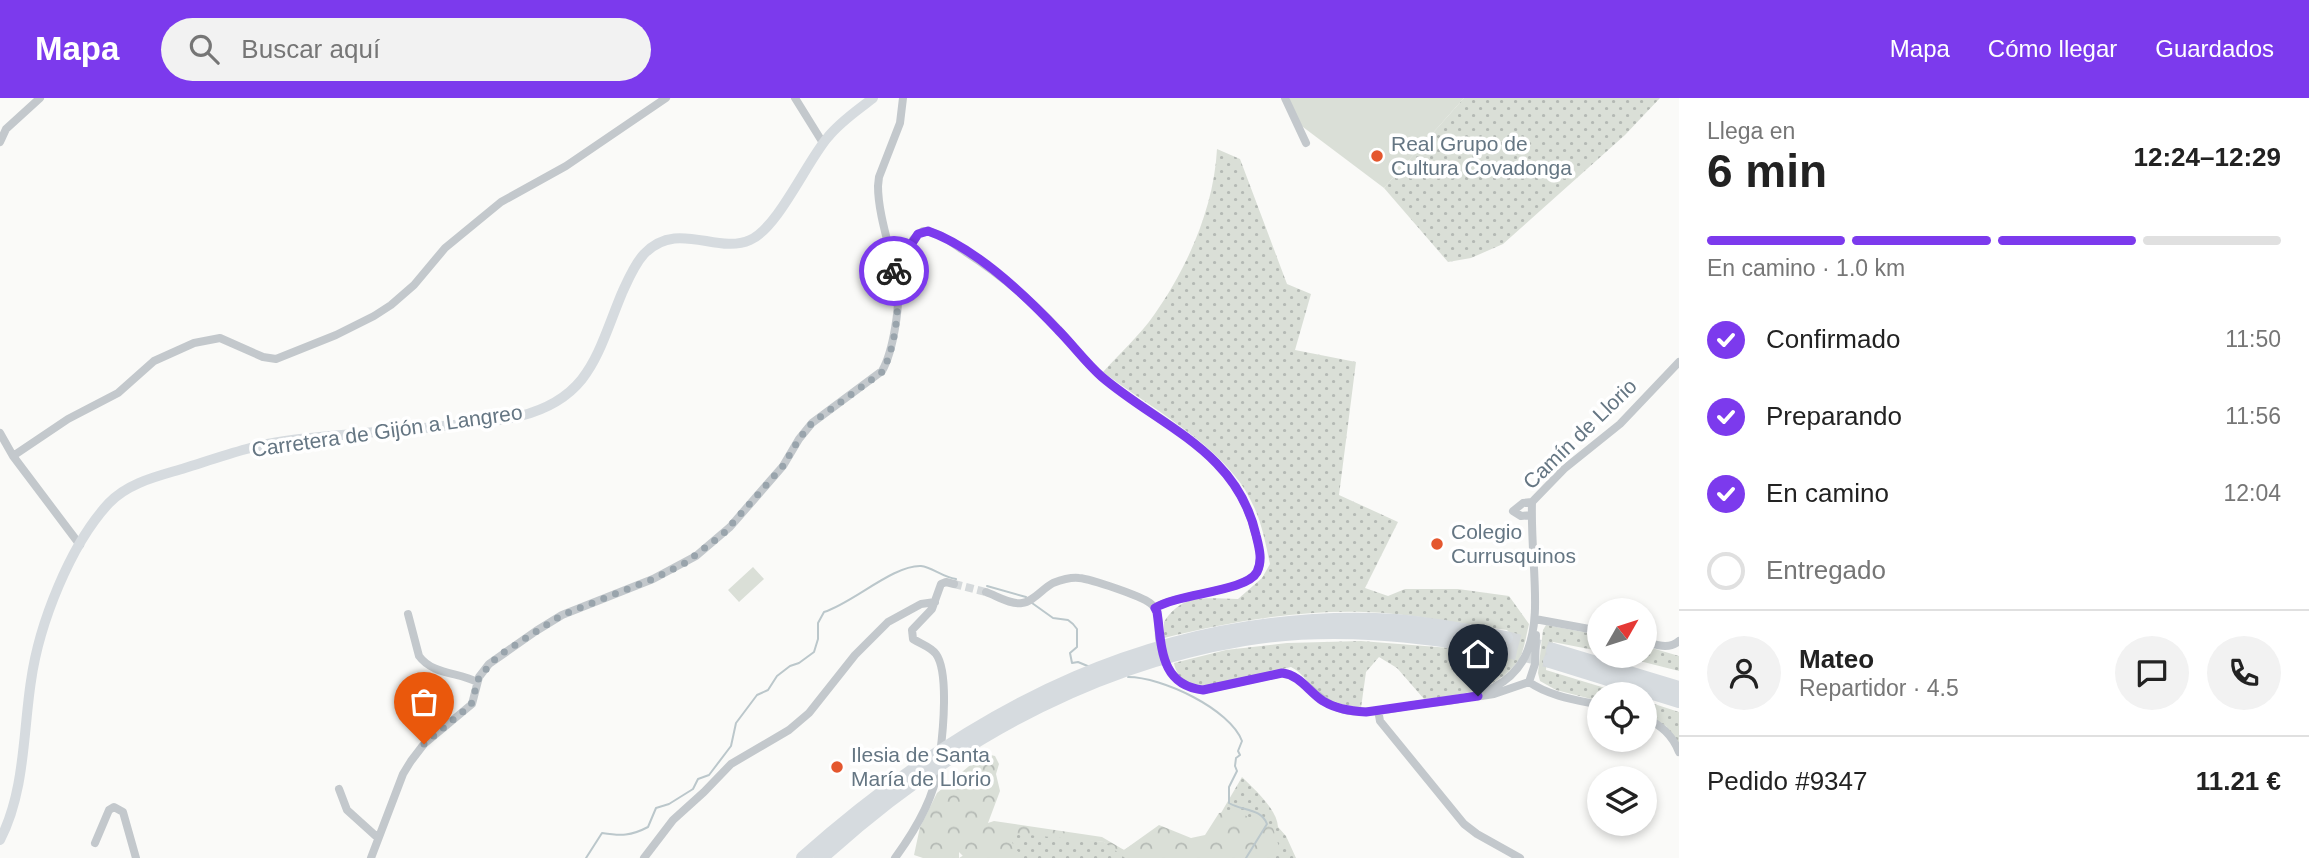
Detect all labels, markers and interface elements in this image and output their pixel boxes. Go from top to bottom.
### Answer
search box [161,18,651,81]
text: Mapa [35,30,119,67]
icon: search [185,30,223,68]
text: Buscar aquí [241,34,380,64]
text: Mapa [1890,35,1950,62]
text: Cómo llegar [1988,35,2117,62]
text: Guardados [2155,35,2274,62]
text: Llega en [1707,118,1795,144]
place label: Real Grupo de Cultura Covadonga [1391,132,1572,179]
text: 12:24–12:29 [2134,142,2281,172]
text: 6 min [1707,145,1827,197]
marker: Real Grupo de Cultura Covadonga [1369,148,1385,164]
courier [859,236,929,306]
icon: bike [875,252,913,290]
text: En camino · 1.0 km [1707,255,1905,281]
icon: check [1707,321,1745,359]
text: Confirmado [1766,324,1900,354]
text: 11:50 [2225,326,2281,352]
street label: Camín de Llorio [1518,374,1641,493]
icon: check [1707,398,1745,436]
street label: Carretera de Gijón a Langreo [250,400,524,461]
text: Preparando [1766,401,1902,431]
text: 11:56 [2225,403,2281,429]
icon: check [1707,475,1745,513]
text: En camino [1766,478,1889,508]
text: 12:04 [2223,480,2281,506]
place label: Colegio Currusquinos [1451,520,1576,567]
marker: Colegio Currusquinos [1429,536,1445,552]
text: Entregado [1766,555,1886,585]
north arrow [1587,598,1657,668]
map controls [1587,598,1657,836]
pin [1448,624,1508,696]
icon: home [1459,635,1497,673]
button: person [1707,636,1781,710]
button: chat [2115,636,2189,710]
button: phone [2207,636,2281,710]
text: Mateo [1799,644,1874,674]
pin [394,672,454,744]
text: Repartidor · 4.5 [1799,675,1959,701]
button: locate [1587,682,1657,752]
icon: bag [405,683,443,721]
place label: Ilesia de Santa María de Llorio [851,743,991,790]
marker: Ilesia de Santa María de Llorio [829,759,845,775]
button: layers [1587,766,1657,836]
text: Pedido #9347 [1707,766,1867,796]
text: 11.21 € [2196,766,2281,796]

